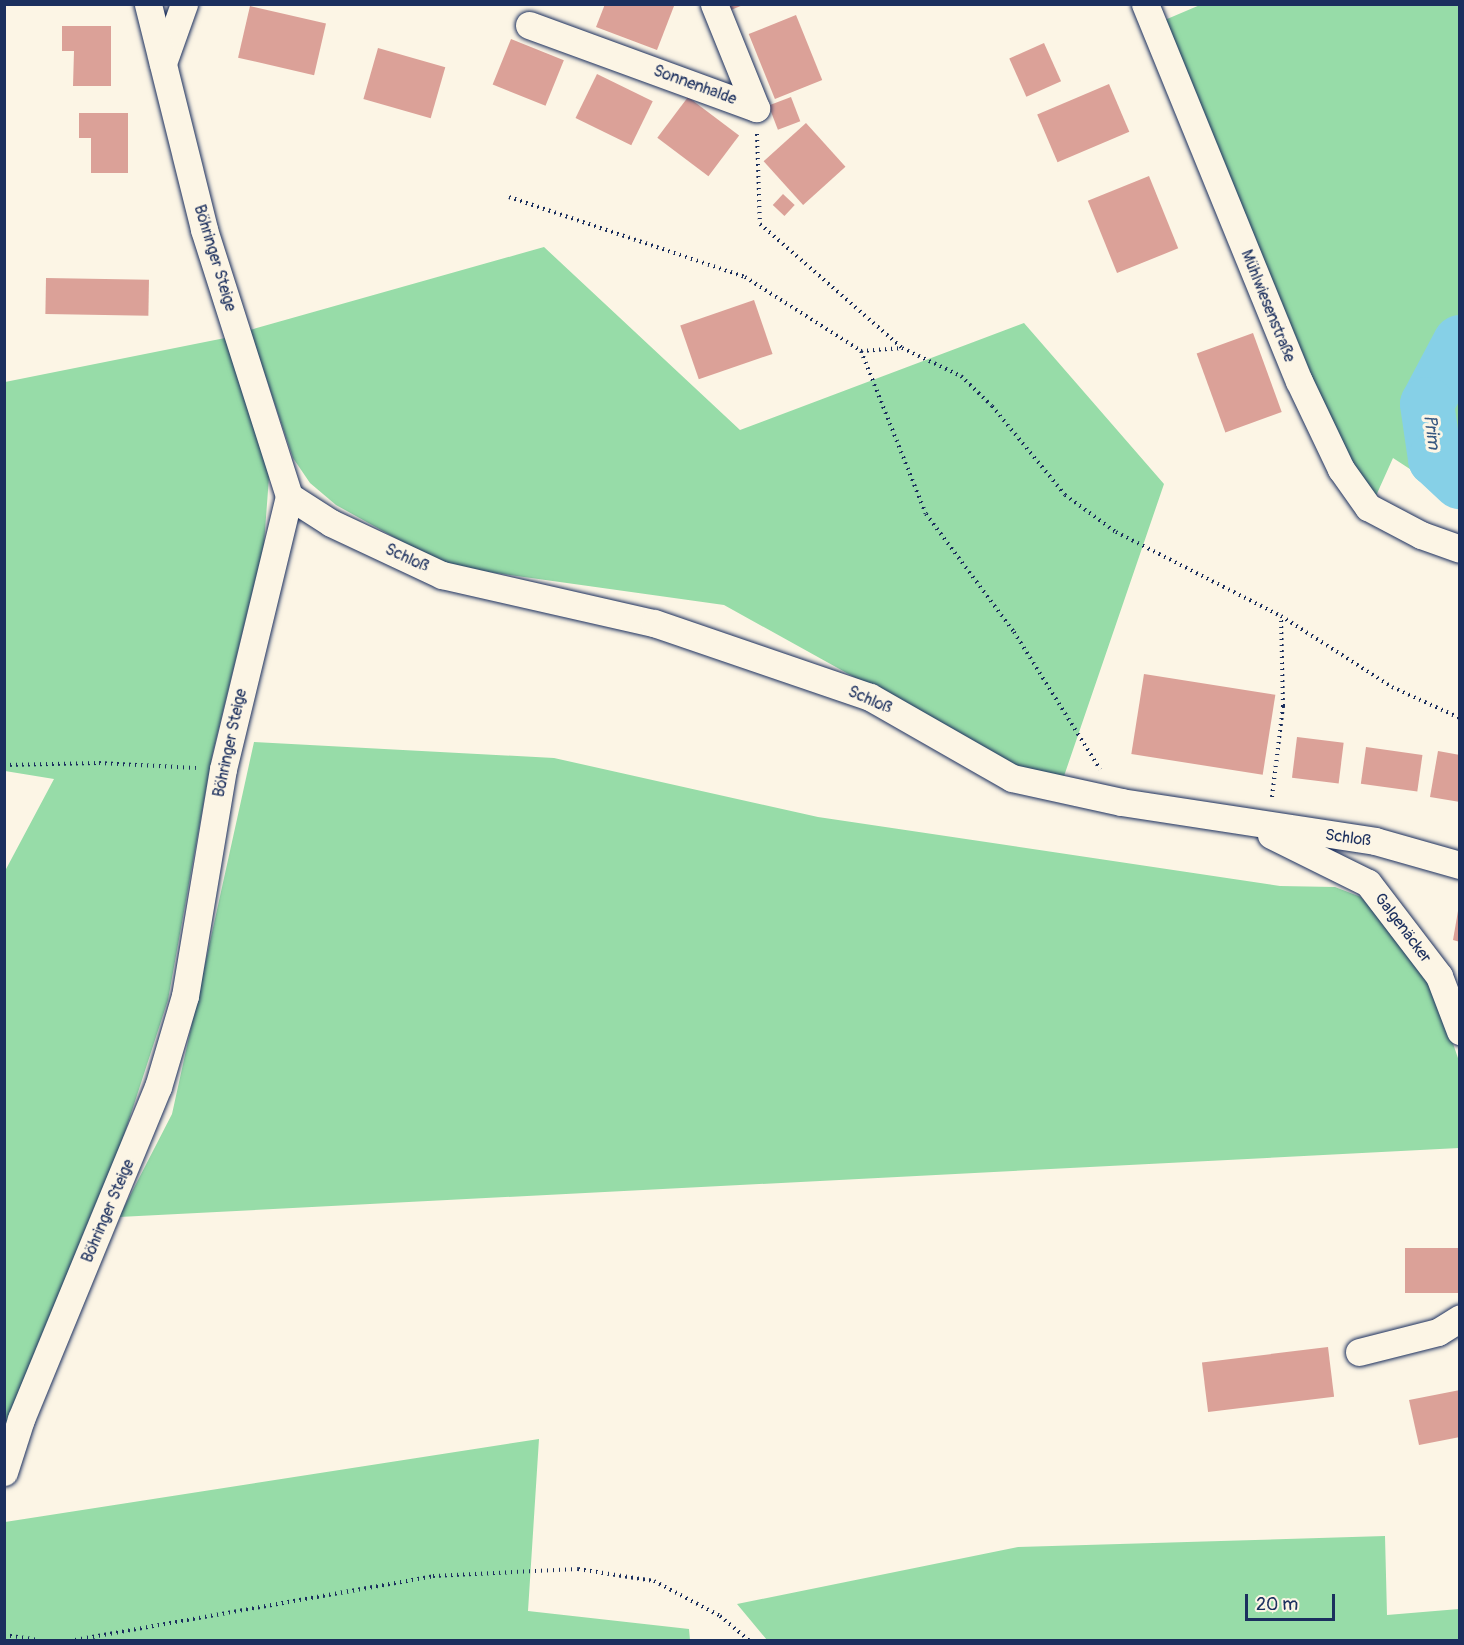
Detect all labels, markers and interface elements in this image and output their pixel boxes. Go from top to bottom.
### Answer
street label: Sonnenhalde [651,61,739,109]
street label: Böhringer Steige [190,202,240,314]
street label: Mühlwiesenstraße [1237,247,1299,365]
water label: Prim [1418,413,1444,451]
street label: Schloß [382,540,432,576]
street label: Schloß [845,682,895,718]
street label: Böhringer Steige [209,687,251,799]
street label: Schloß [1324,825,1372,851]
street label: Galgenäcker [1370,889,1436,967]
street label: Böhringer Steige [78,1156,138,1266]
scale bar [1248,1582,1338,1620]
text: 20 m [1256,1593,1298,1616]

